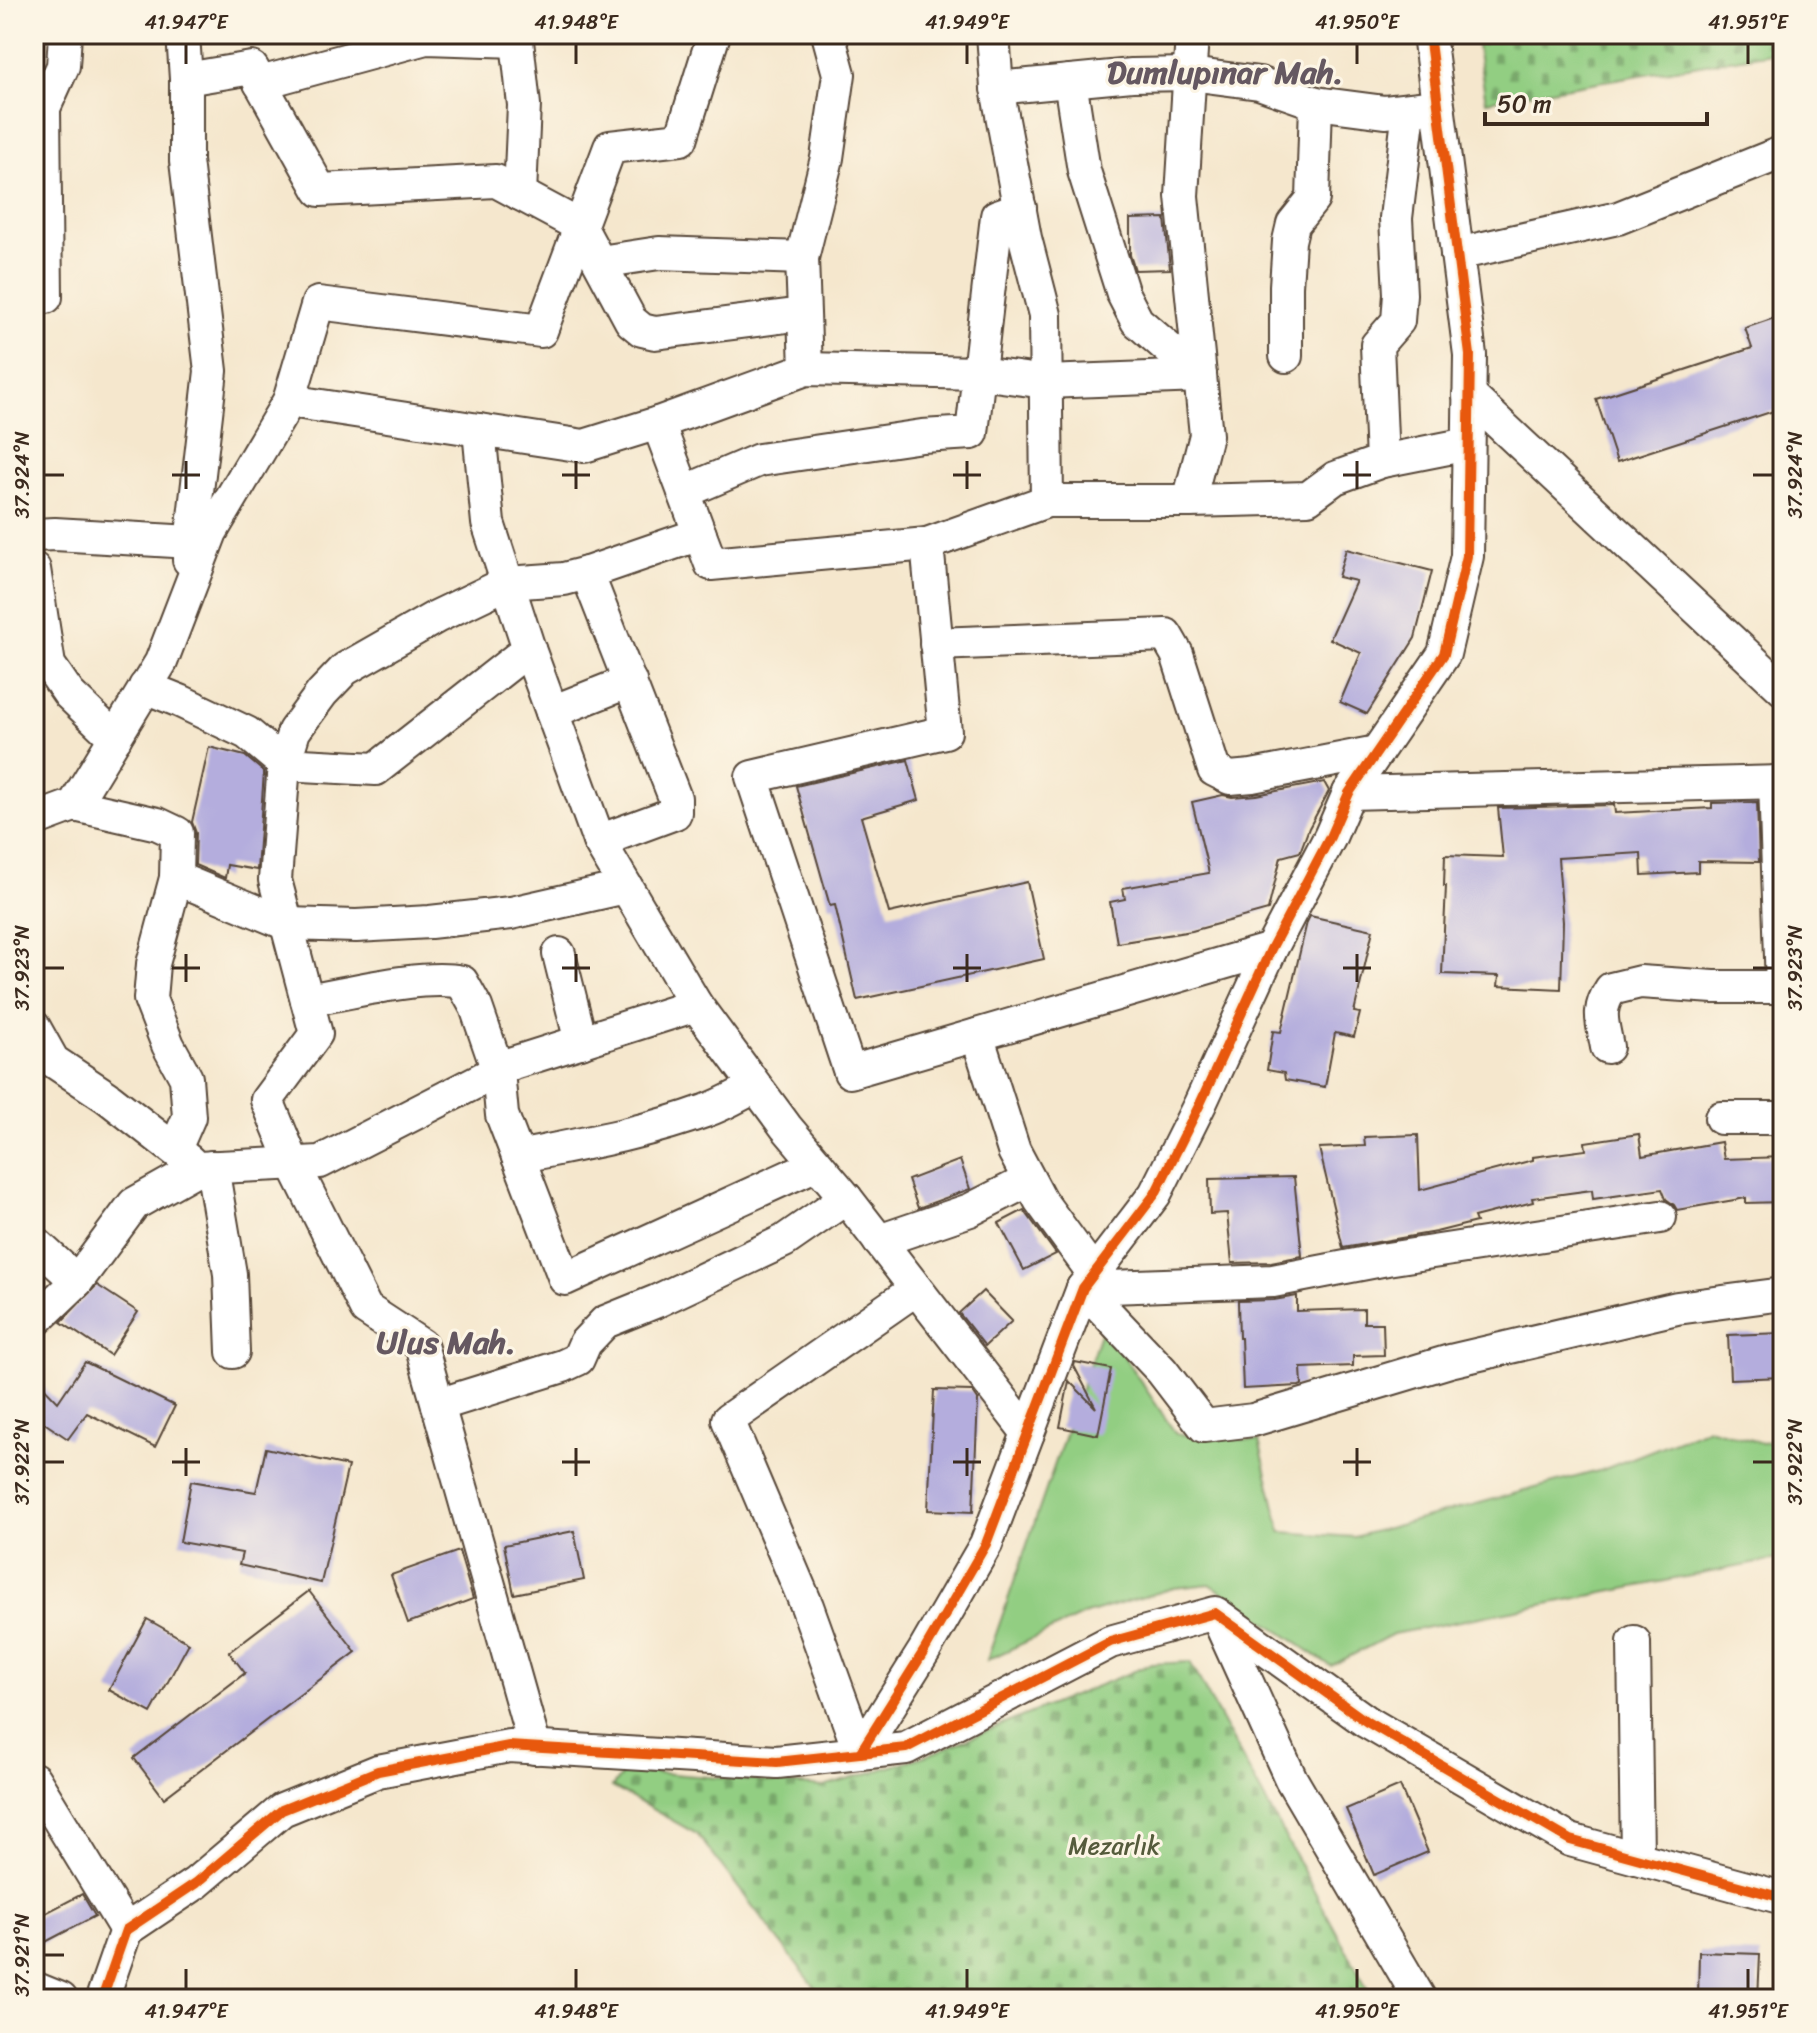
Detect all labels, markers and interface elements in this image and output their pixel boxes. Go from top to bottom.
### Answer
text: 41.947°E [145,5,229,40]
text: 41.948°E [534,5,620,40]
text: 41.949°E [925,5,1011,40]
text: 41.950°E [1315,5,1401,40]
text: 41.951°E [1708,5,1790,40]
district label: Dumlupınar Mah. [1107,44,1343,101]
scale bar [1485,76,1707,126]
text: 50 m [1497,83,1552,125]
text: 37.924°N [5,431,40,519]
text: 37.924°N [1778,431,1813,519]
text: 37.923°N [5,925,40,1011]
text: 37.923°N [1778,925,1813,1011]
district label: Ulus Mah. [376,1314,516,1371]
text: 37.922°N [5,1419,40,1505]
text: 37.922°N [1778,1419,1813,1505]
park label: Mezarlık [1068,1825,1160,1867]
text: 37.921°N [5,1913,40,1997]
text: 41.947°E [145,1994,229,2029]
text: 41.948°E [534,1994,620,2029]
text: 41.949°E [925,1994,1011,2029]
text: 41.950°E [1315,1994,1401,2029]
text: 41.951°E [1708,1994,1790,2029]

